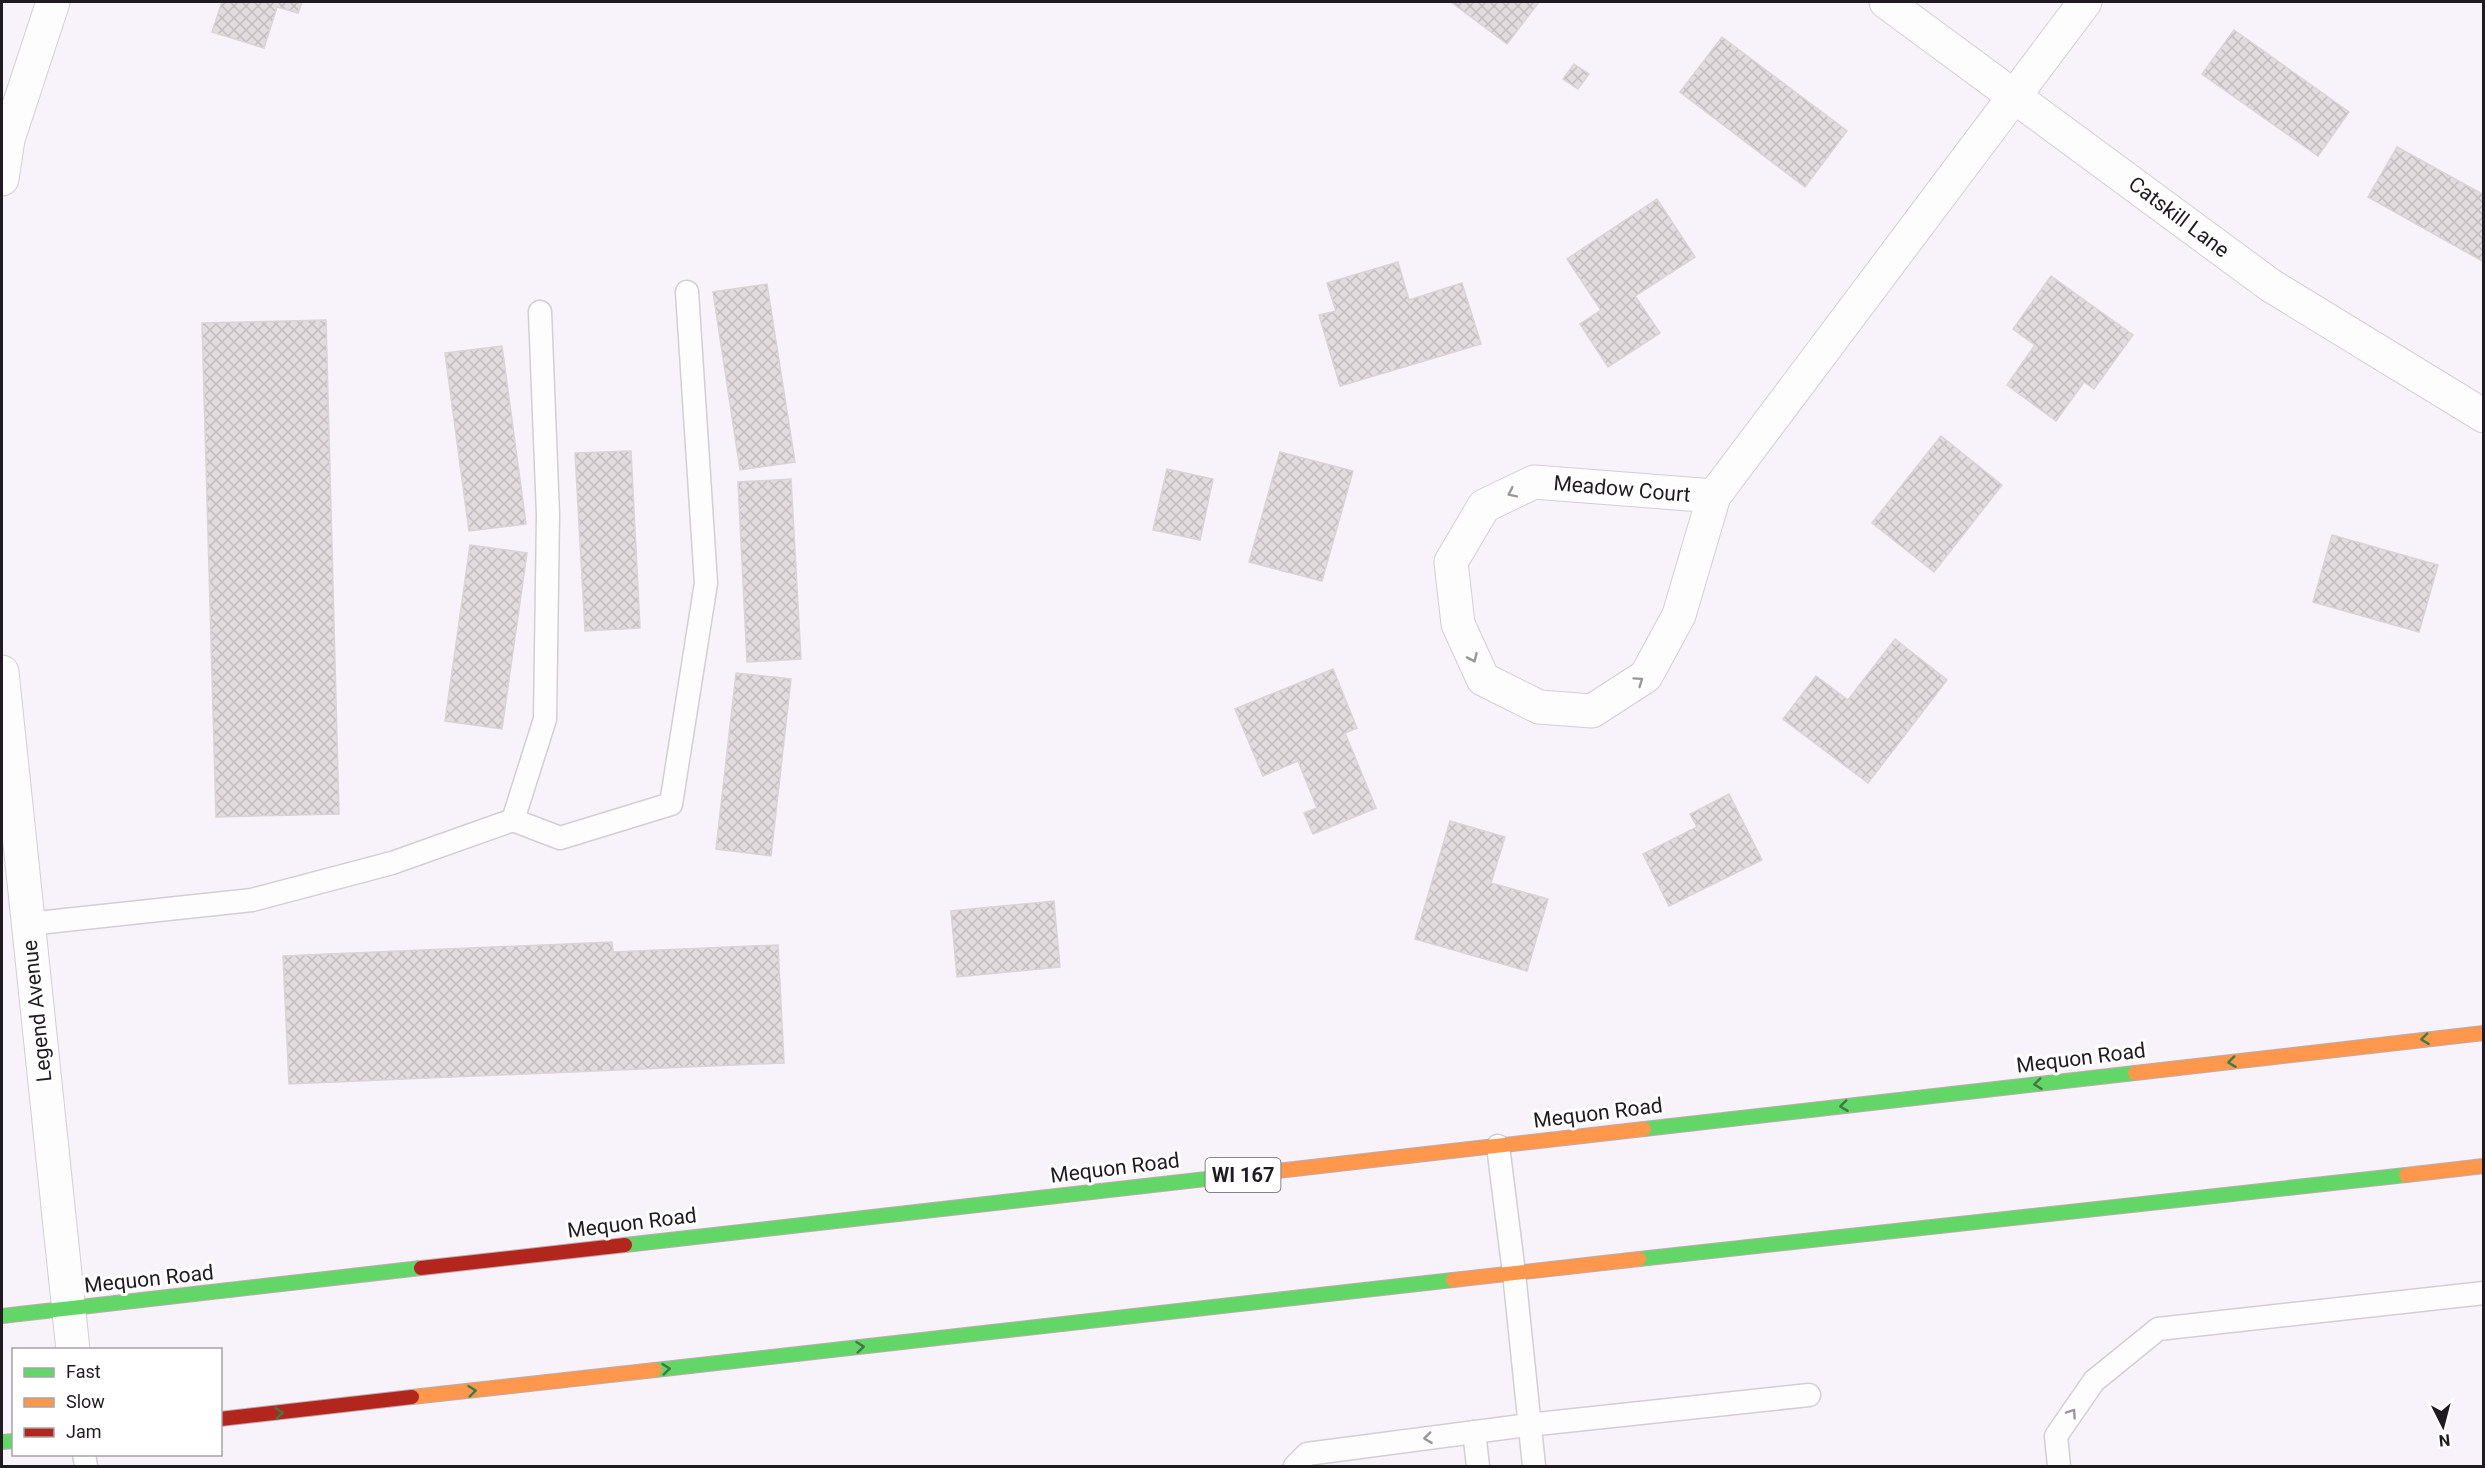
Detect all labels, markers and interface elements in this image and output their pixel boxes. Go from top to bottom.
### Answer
street label: Catskill Lane [2124,171,2234,263]
street label: Meadow Court [1552,471,1692,507]
one-way arrow [1507,485,1518,497]
one-way arrow [1466,651,1478,662]
one-way arrow [1632,677,1643,688]
street label: Legend Avenue [18,939,56,1083]
one-way arrow [2421,1033,2430,1045]
street label: Mequon Road [2015,1038,2147,1078]
one-way arrow [2227,1055,2236,1067]
one-way arrow [2033,1077,2042,1090]
street label: Mequon Road [1532,1093,1664,1133]
one-way arrow [1840,1099,1849,1112]
street label: Mequon Road [1049,1148,1181,1188]
road number: WI 167 [1206,1158,1280,1192]
street label: Mequon Road [566,1203,698,1243]
street label: Mequon Road [83,1260,215,1298]
one-way arrow [855,1341,864,1354]
legend [12,1348,222,1456]
text: Fast [66,1361,101,1382]
one-way arrow [662,1363,671,1376]
one-way arrow [468,1385,477,1397]
text: Slow [66,1391,105,1412]
north arrow [2413,1396,2473,1456]
one-way arrow [274,1407,283,1419]
one-way arrow [2065,1409,2076,1420]
text: Jam [66,1421,102,1442]
text: N [2438,1430,2451,1450]
one-way arrow [1424,1431,1433,1444]

